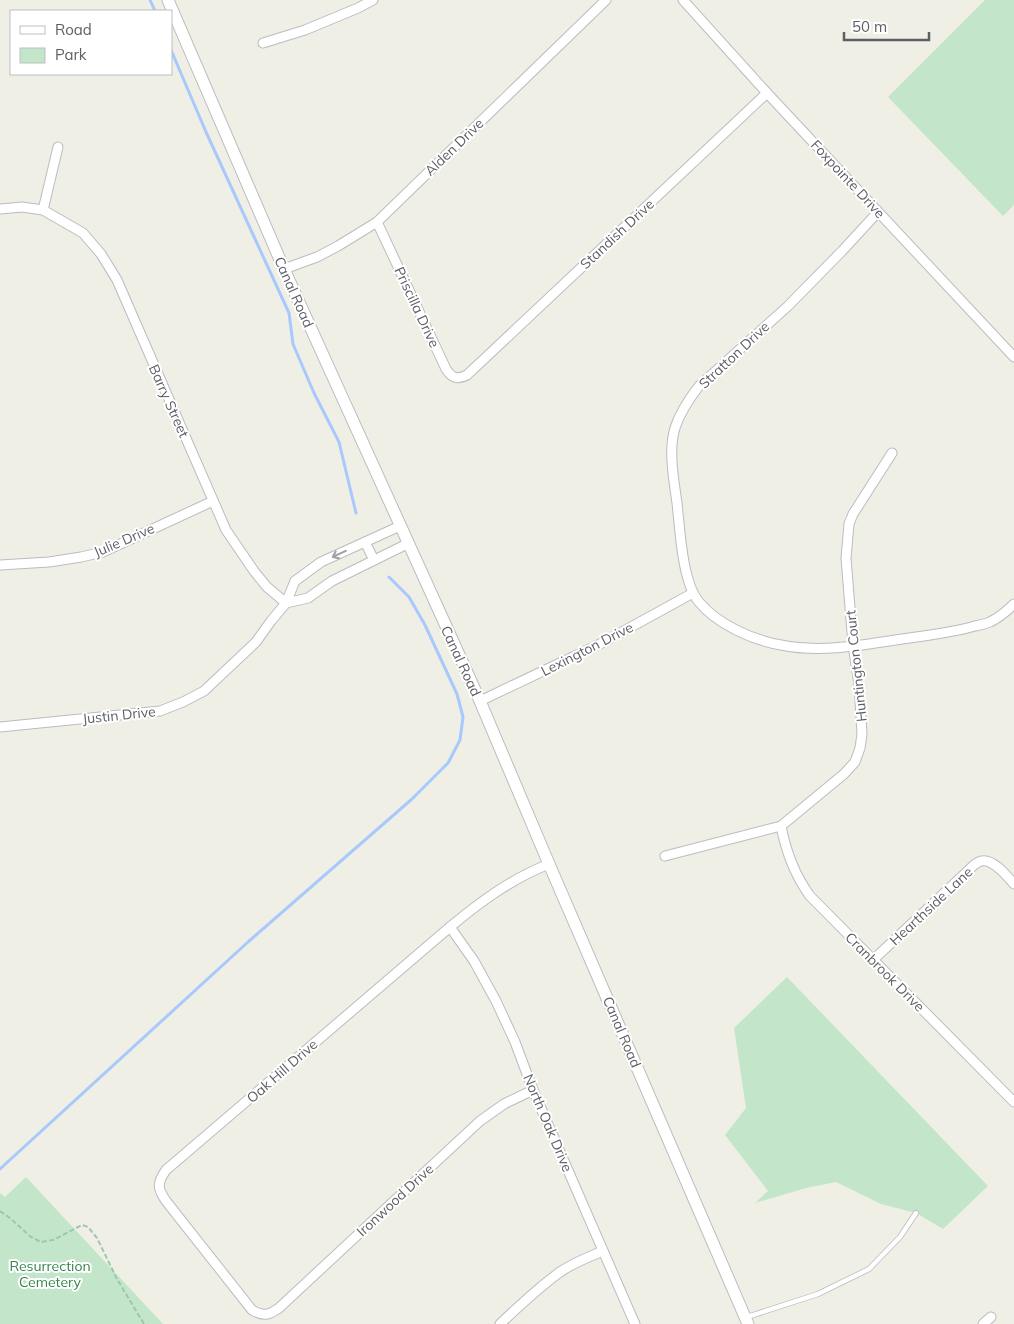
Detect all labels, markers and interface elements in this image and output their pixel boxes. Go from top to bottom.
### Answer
legend [10,10,172,75]
scale bar [844,10,929,42]
text: 50 m [852,17,887,36]
text: Road [55,20,92,39]
text: Park [55,45,87,64]
street label: Alden Drive [421,114,487,180]
street label: Foxpointe Drive [807,136,889,222]
street label: Standish Drive [576,195,658,273]
street label: Canal Road [270,254,318,330]
street label: Priscilla Drive [390,264,444,350]
street label: Stratton Drive [695,318,773,392]
street label: Barry Street [145,362,193,441]
street label: Julie Drive [91,519,157,561]
one-way arrow [332,549,347,559]
street label: Huntington Court [841,609,871,723]
street label: Lexington Drive [538,618,636,680]
street label: Canal Road [437,623,485,699]
street label: Justin Drive [82,702,156,728]
street label: Hearthside Lane [886,863,976,949]
street label: Cranbrook Drive [841,928,929,1016]
street label: Canal Road [599,994,645,1070]
street label: Oak Hill Drive [243,1035,321,1107]
street label: North Oak Drive [519,1071,577,1175]
street label: Ironwood Drive [353,1160,437,1240]
park label: Resurrection Cemetery [9,1257,91,1291]

